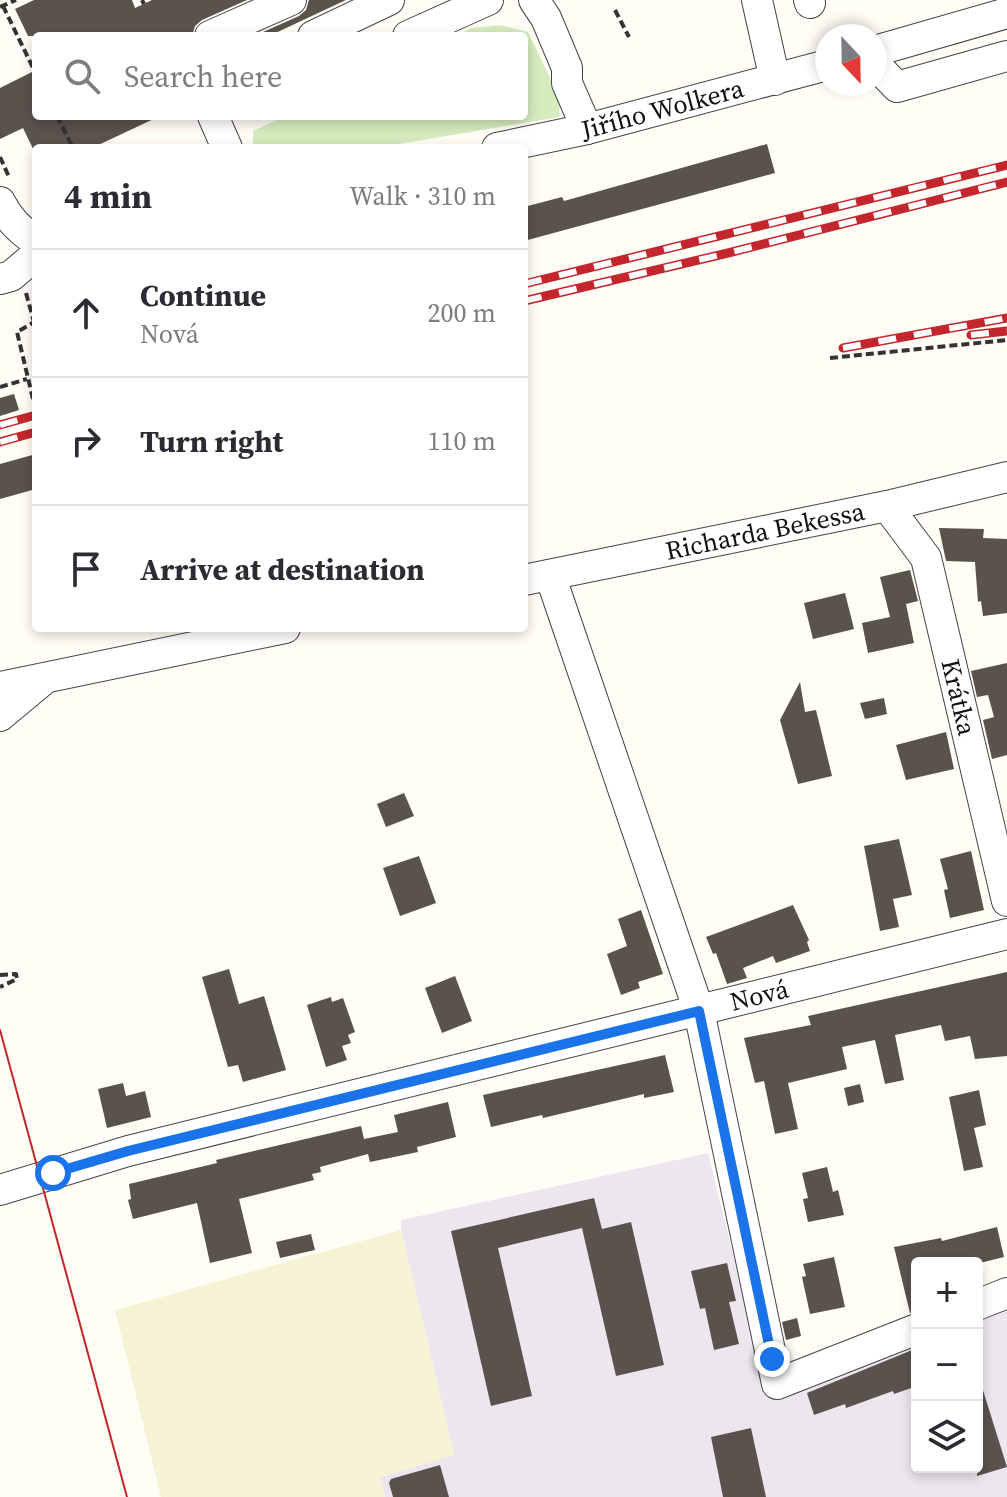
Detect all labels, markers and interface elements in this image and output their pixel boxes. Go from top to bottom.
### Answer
north arrow [815,24,887,96]
search box [32,32,528,120]
icon: search [60,54,104,98]
text: Search here [124,56,282,97]
street label: Jiřího Wolkera [577,70,748,148]
text: 4 min [64,173,152,219]
text: Walk · 310 m [349,178,496,214]
text: Continue [140,275,266,316]
icon: ahead [64,291,108,335]
text: 200 m [428,295,496,331]
text: Nová [140,316,199,352]
icon: right [64,419,108,463]
text: Turn right [140,421,283,462]
text: 110 m [428,423,496,459]
street label: Richarda Bekessa [662,493,869,569]
icon: arrive [64,547,108,591]
text: Arrive at destination [140,549,425,590]
street label: Krátka [932,655,985,740]
street label: Nová [726,970,793,1020]
route start [35,1155,71,1191]
map controls [911,1257,983,1473]
button: + [911,1257,983,1329]
button: − [911,1329,983,1401]
route end [754,1341,790,1377]
button: layers [911,1401,983,1473]

